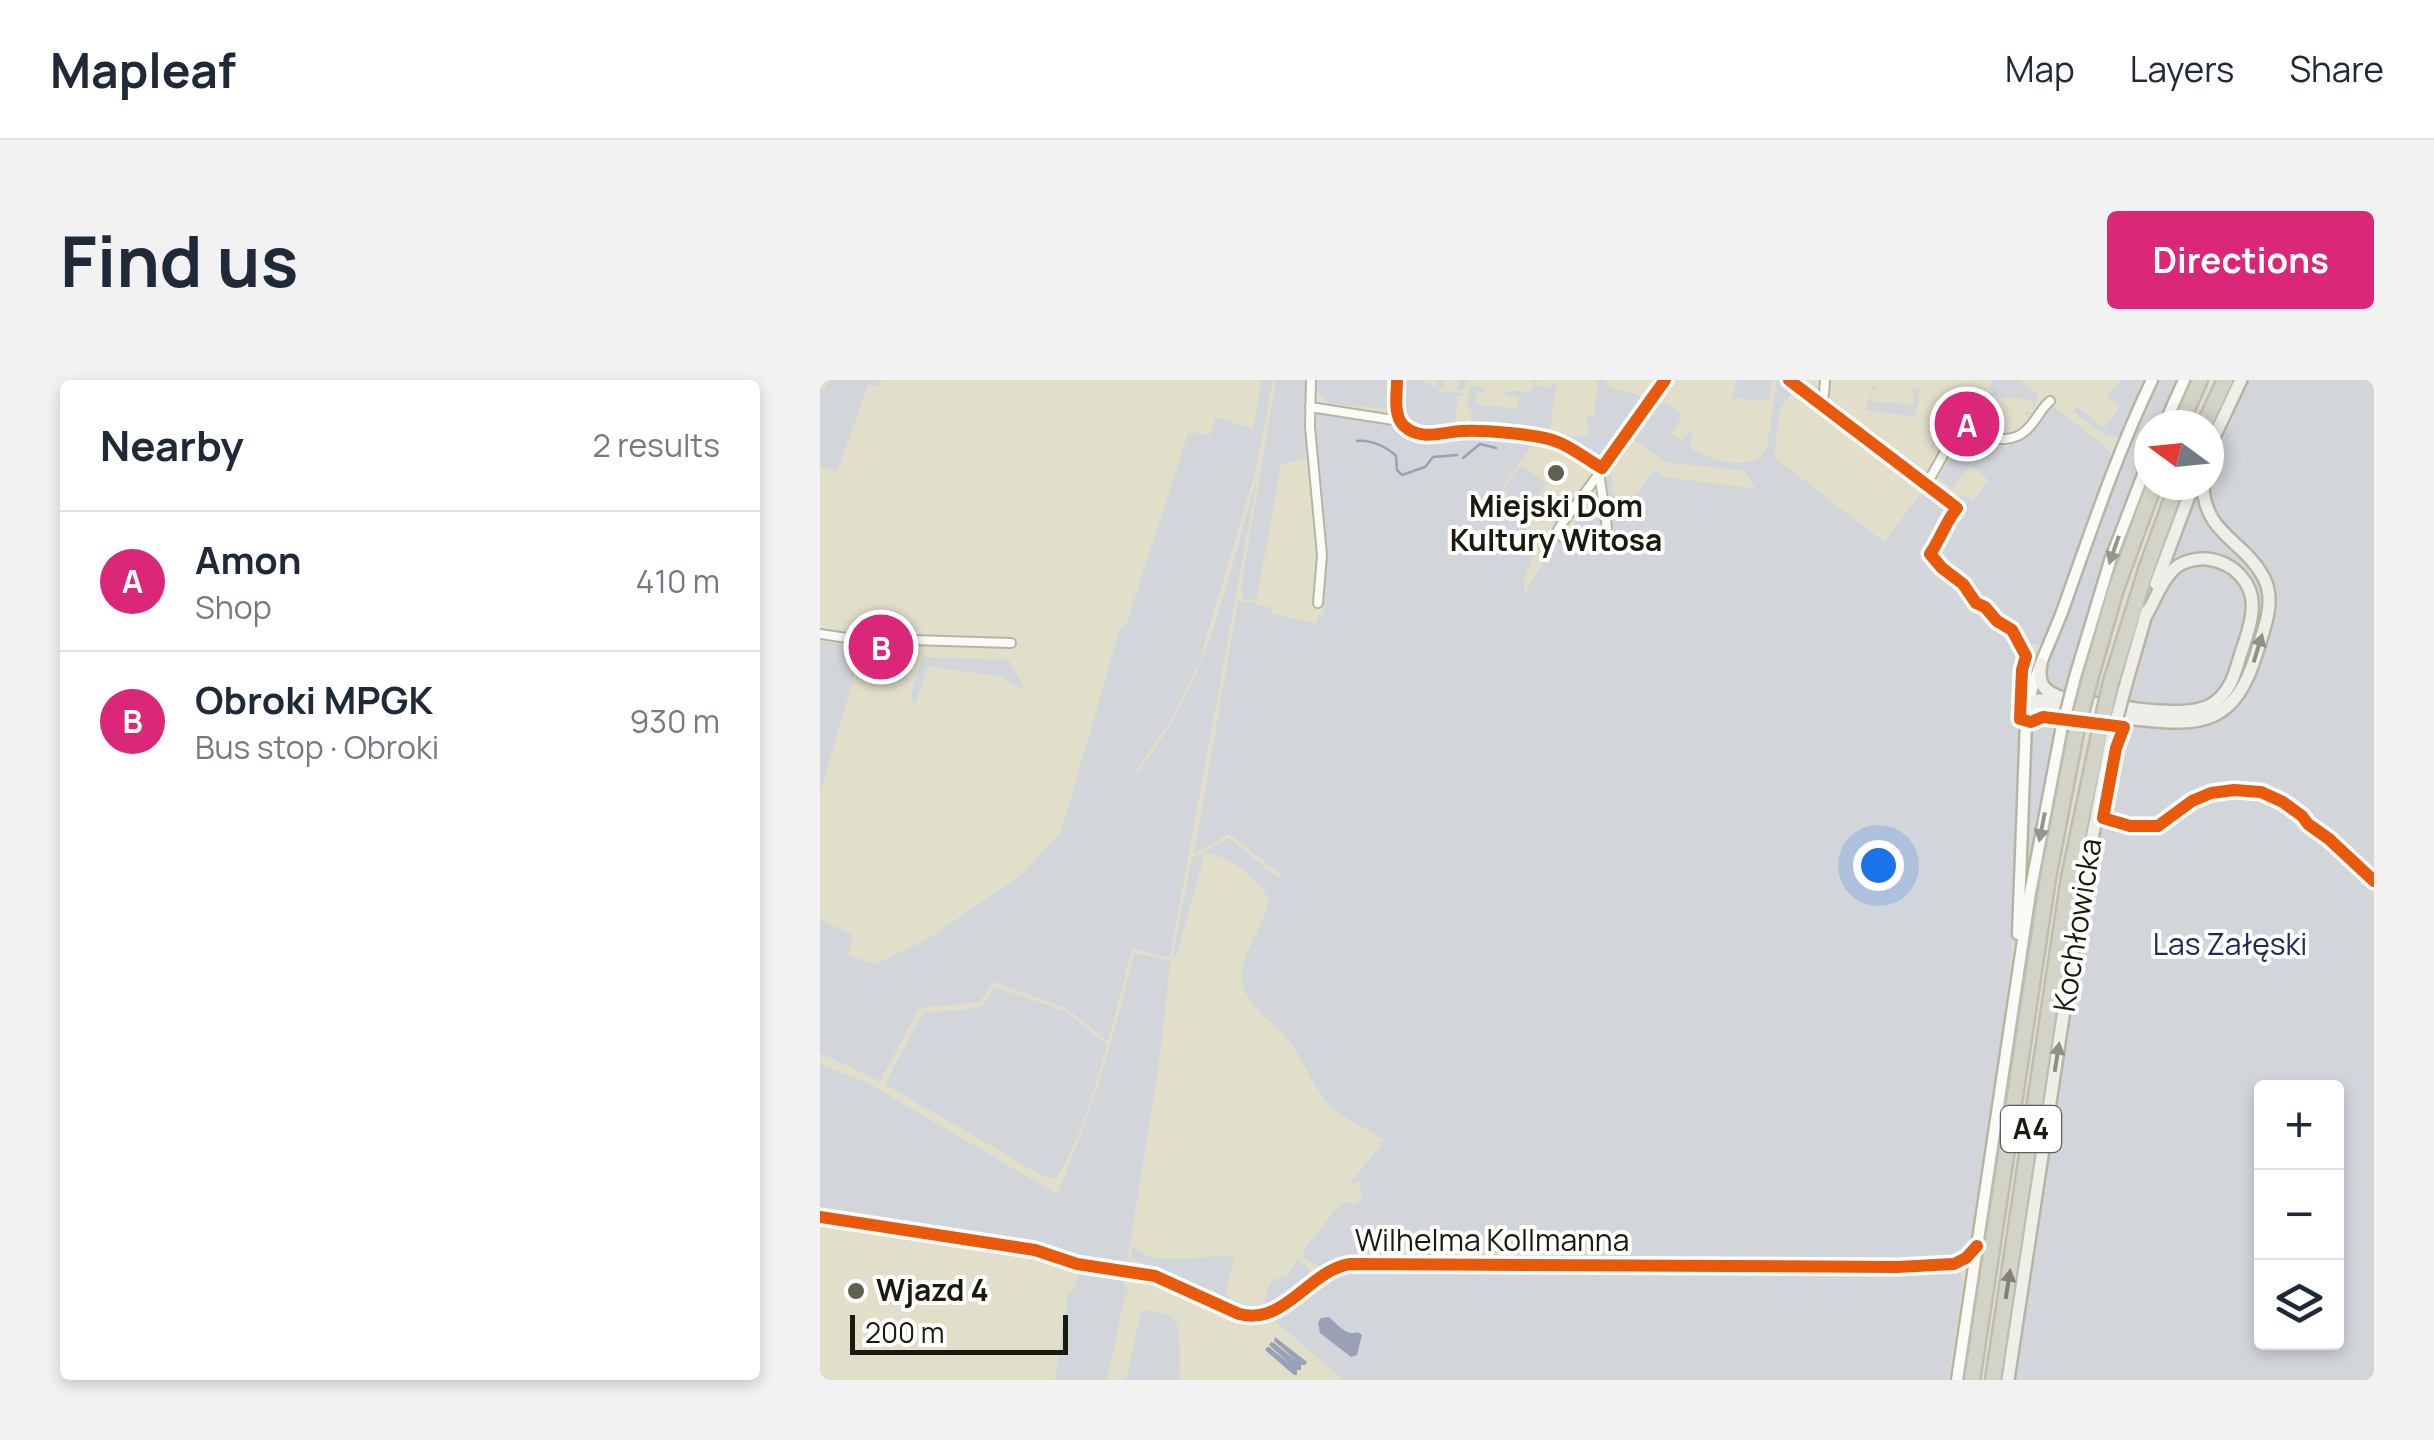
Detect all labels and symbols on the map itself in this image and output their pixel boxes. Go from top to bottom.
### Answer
pin: A [1934,387,2000,462]
north arrow [2134,410,2224,500]
marker: Miejski Dom Kultury Witosa [1545,462,1567,484]
place label: Miejski Dom Kultury Witosa [1450,485,1662,560]
one-way arrow [2106,535,2121,565]
pin: B [848,610,914,684]
one-way arrow [2251,633,2266,663]
one-way arrow [2034,811,2049,843]
street label: Kochłowicka [2043,835,2110,1014]
your location [1853,840,1904,891]
park label: Las Załęski [2153,923,2307,964]
one-way arrow [2049,1041,2065,1072]
road number: A4 [2001,1106,2061,1152]
street label: Wilhelma Kollmanna [1355,1219,1629,1260]
one-way arrow [2000,1267,2016,1299]
place label: Wjazd 4 [876,1269,989,1310]
marker: Wjazd 4 [845,1280,867,1302]
scale bar [850,1310,1068,1354]

